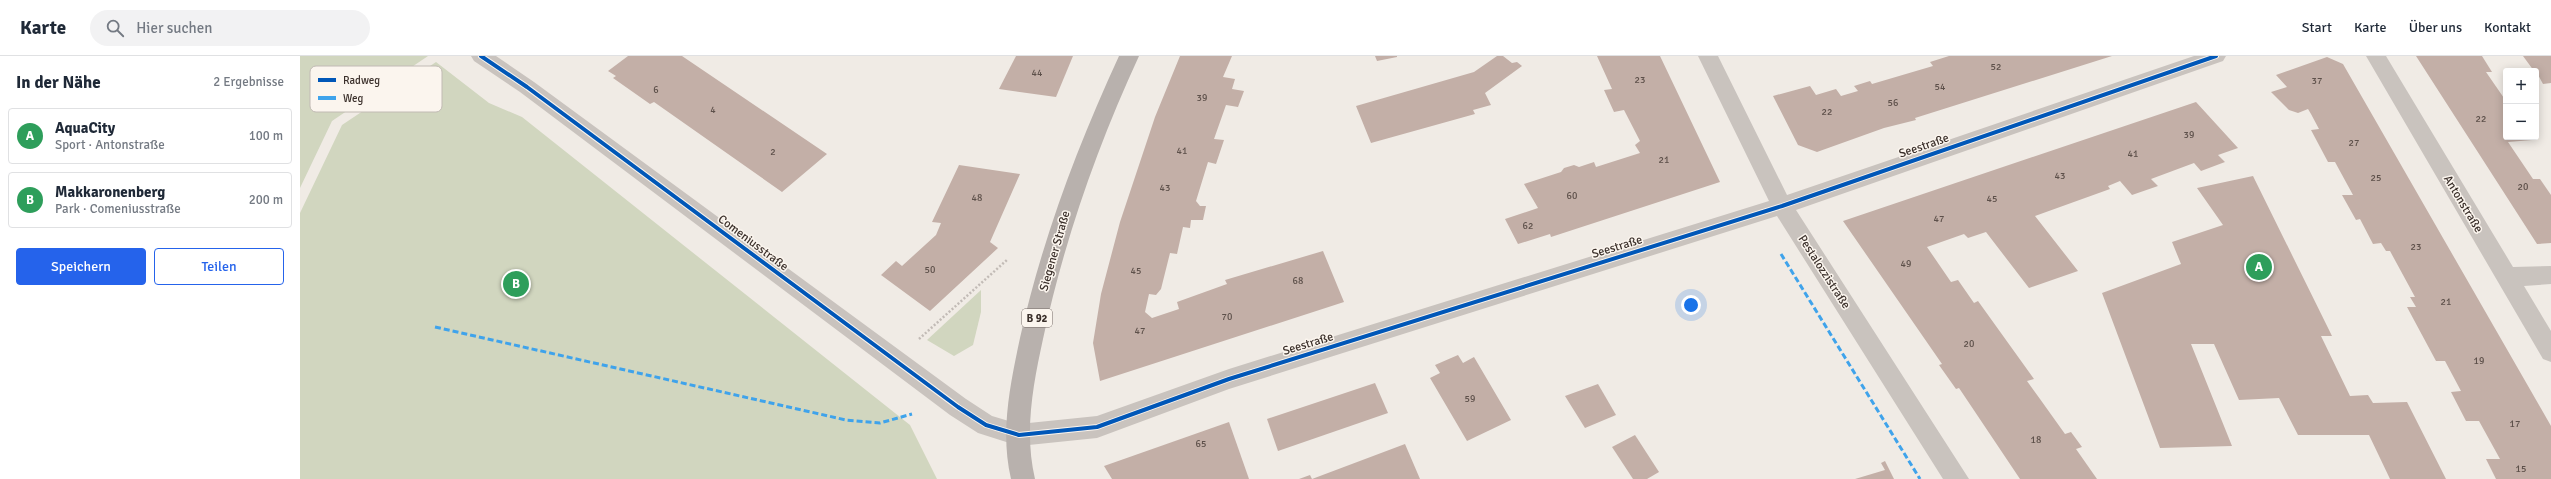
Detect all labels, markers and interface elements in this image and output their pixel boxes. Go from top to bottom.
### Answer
search box [90,10,370,46]
text: Karte [20,16,66,40]
icon: search [104,17,126,39]
text: Hier suchen [136,19,212,37]
text: Start [2302,19,2332,36]
text: Karte [2354,19,2387,36]
text: Über uns [2409,19,2462,36]
text: Kontakt [2484,19,2531,36]
house number: 52 [1991,61,2001,73]
legend [310,66,442,112]
house number: 44 [1032,67,1043,79]
map controls [2503,68,2539,140]
button: + [2503,68,2539,104]
text: In der Nähe [16,72,101,93]
text: 2 Ergebnisse [213,74,284,90]
text: Radweg [343,74,380,87]
house number: 23 [1635,74,1645,86]
house number: 37 [2312,75,2322,87]
house number: 54 [1935,81,1946,93]
house number: 6 [653,84,659,96]
text: Weg [343,92,363,105]
house number: 39 [1197,92,1207,104]
house number: 56 [1888,97,1898,109]
house number: 4 [710,104,716,116]
button: − [2503,104,2539,140]
house number: 22 [1822,106,1832,118]
house number: 22 [2476,113,2486,125]
text: AquaCity [55,119,115,137]
text: A [26,128,34,144]
text: 100 m [249,128,283,144]
house number: 39 [2184,129,2194,141]
street label: Seestraße [1897,130,1951,162]
text: Sport · Antonstraße [55,137,165,153]
house number: 27 [2349,137,2359,149]
house number: 41 [1177,145,1187,157]
house number: 2 [770,146,776,158]
house number: 41 [2128,148,2138,160]
house number: 21 [1659,154,1669,166]
house number: 43 [2055,170,2065,182]
house number: 25 [2371,172,2381,184]
street label: Antonstraße [2440,173,2486,235]
house number: 20 [2518,181,2528,193]
house number: 43 [1160,182,1170,194]
text: Makkaronenberg [55,183,165,201]
house number: 60 [1567,190,1577,202]
text: B [26,192,34,208]
text: 200 m [249,192,283,208]
house number: 48 [972,192,982,204]
house number: 45 [1987,193,1997,205]
text: Park · Comeniusstraße [55,201,181,217]
street label: Siegener Straße [1036,209,1074,293]
street label: Comeniusstraße [715,212,791,274]
house number: 47 [1934,213,1944,225]
house number: 62 [1523,220,1533,232]
street label: Seestraße [1590,232,1644,262]
street label: Pestalozzistraße [1795,232,1853,312]
house number: 23 [2411,241,2421,253]
button: Speichern [16,248,146,285]
button: Teilen [154,248,284,285]
pin: A [2246,252,2272,282]
house number: 49 [1901,258,1911,270]
house number: 50 [925,264,935,276]
house number: 45 [1131,265,1141,277]
pin: B [503,269,529,299]
house number: 68 [1293,275,1303,287]
your location [1681,295,1701,315]
house number: 21 [2441,296,2451,308]
road number: B 92 [1022,309,1052,327]
house number: 70 [1222,311,1232,323]
house number: 47 [1135,325,1145,337]
street label: Seestraße [1281,329,1335,359]
house number: 20 [1964,338,1974,350]
house number: 19 [2474,355,2484,367]
house number: 59 [1465,393,1475,405]
house number: 17 [2510,418,2520,430]
house number: 18 [2031,434,2041,446]
house number: 65 [1196,438,1206,450]
house number: 15 [2516,463,2526,475]

